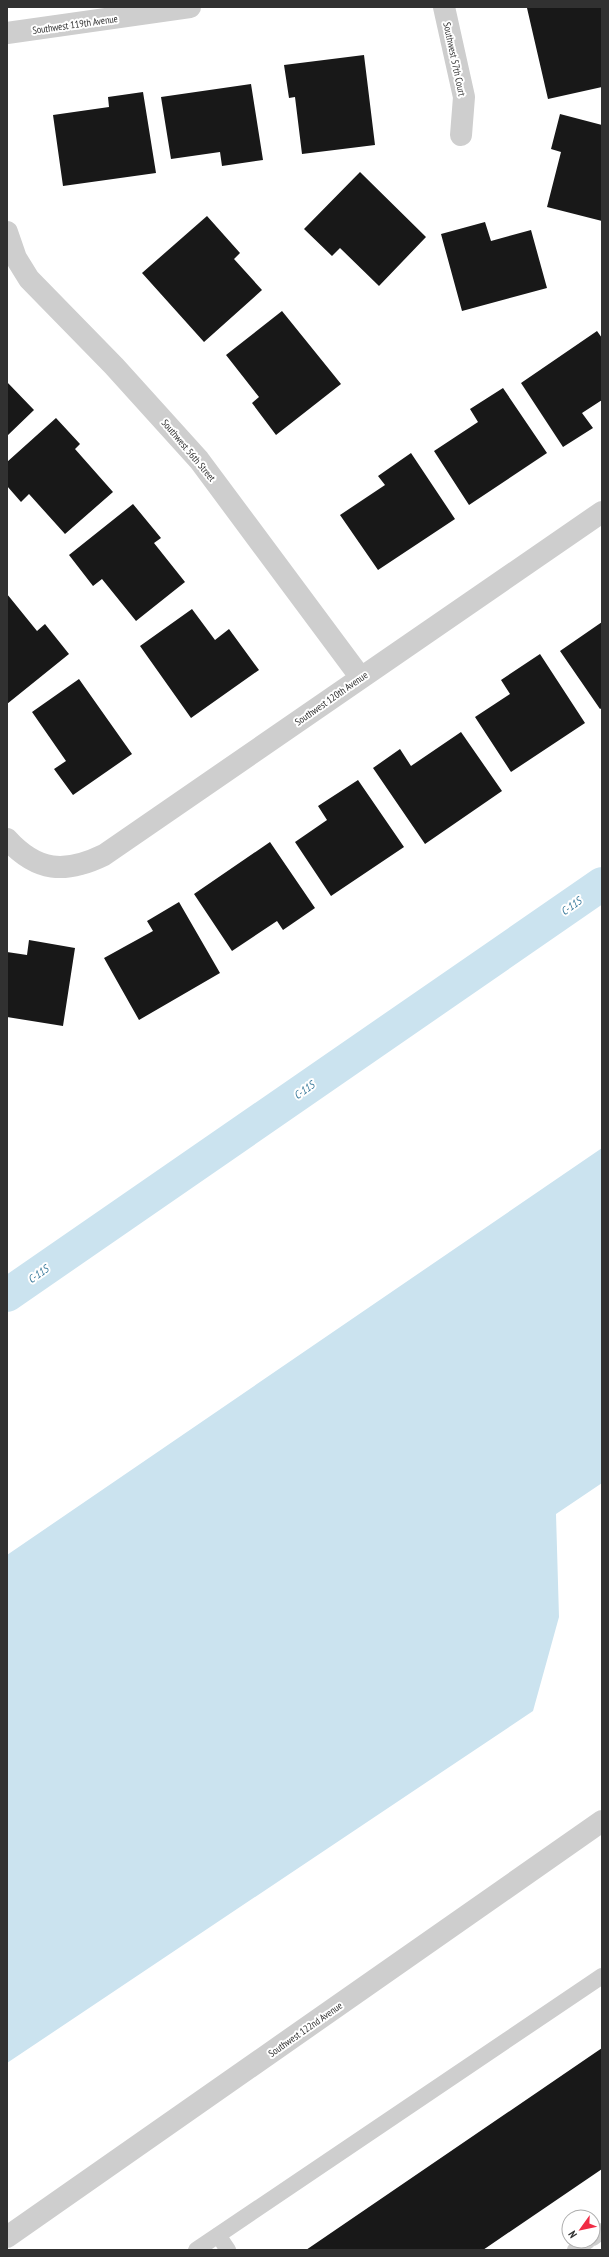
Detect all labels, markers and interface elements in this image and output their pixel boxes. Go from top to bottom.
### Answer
street label: Southwest 119th Avenue [32,12,119,37]
street label: Southwest 57th Court [440,21,469,97]
street label: Southwest 56th Street [159,417,219,484]
street label: Southwest 120th Avenue [292,668,370,728]
water label: C-11S [558,893,586,918]
water label: C-11S [291,1077,319,1102]
water label: C-11S [25,1261,53,1286]
street label: Southwest 122nd Avenue [266,1999,345,2060]
north arrow [561,2209,601,2249]
text: N [565,2228,580,2241]

